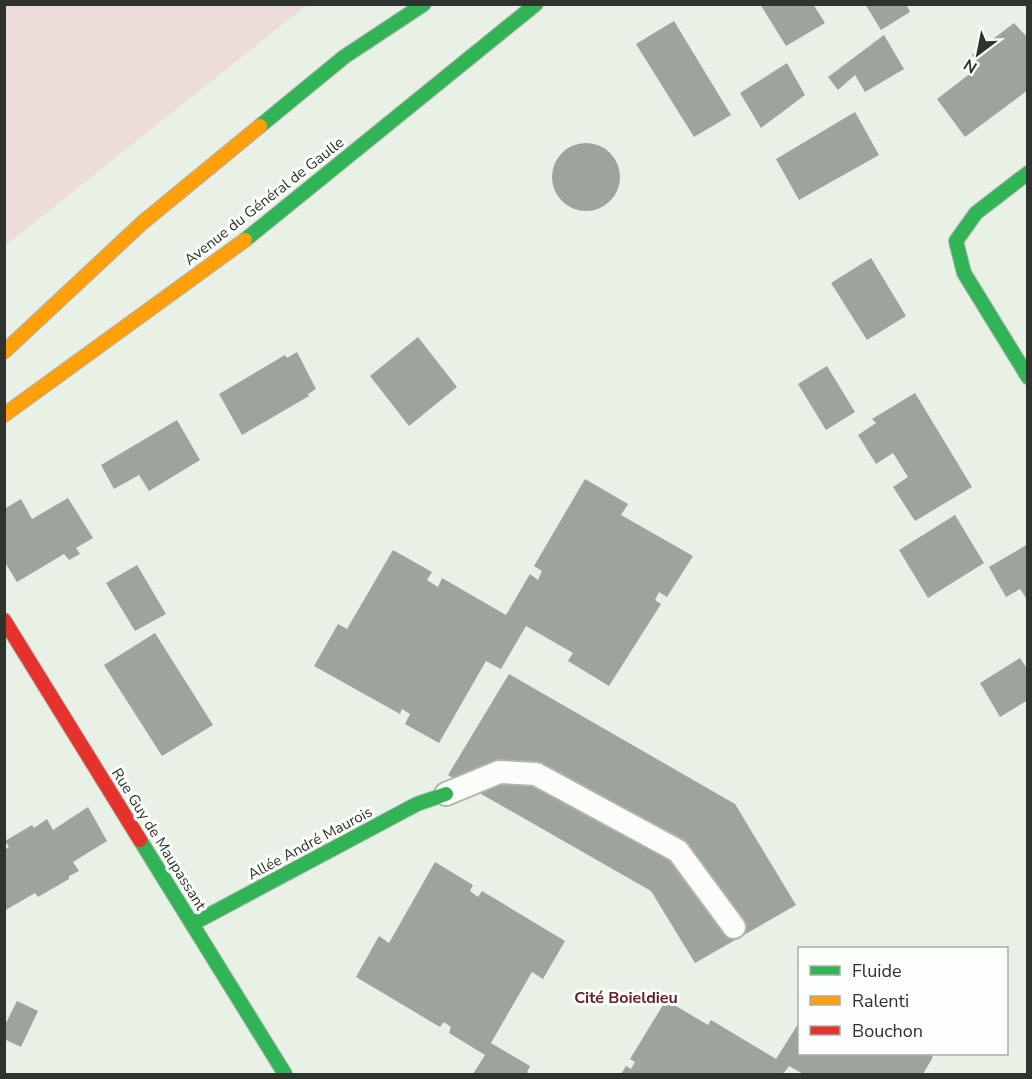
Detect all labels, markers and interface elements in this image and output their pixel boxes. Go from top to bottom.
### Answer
north arrow [948,24,1008,84]
text: N [960,53,981,78]
street label: Avenue du Général de Gaulle [180,132,348,270]
street label: Rue Guy de Maupassant [107,764,211,914]
street label: Allée André Maurois [244,802,376,884]
legend [798,947,1008,1055]
text: Fluide [852,959,902,983]
district label: Cité Boieldieu [574,987,678,1009]
text: Ralenti [852,989,909,1013]
text: Bouchon [852,1019,923,1043]

